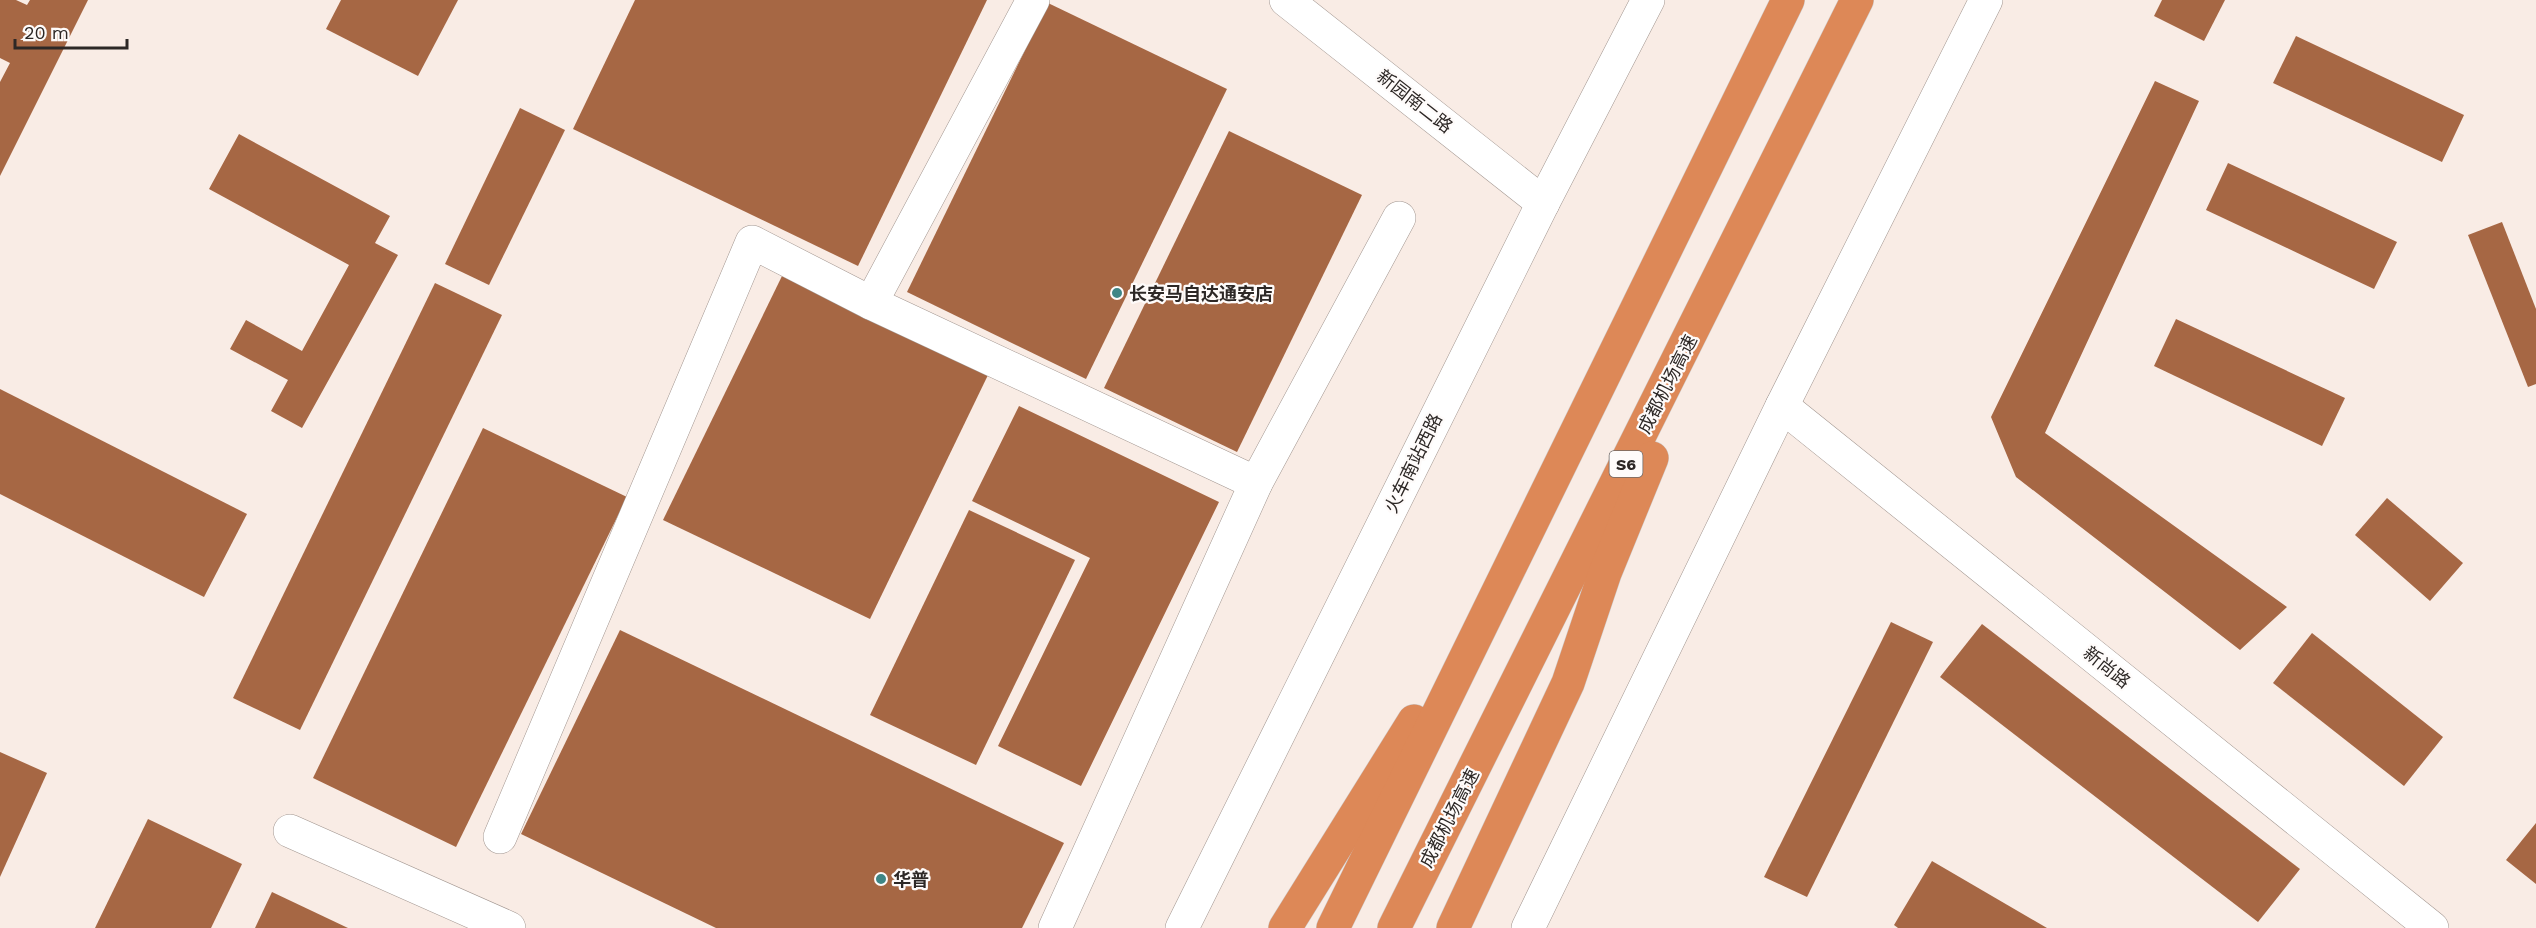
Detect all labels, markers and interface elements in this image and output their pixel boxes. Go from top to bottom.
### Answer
scale bar [15,12,128,50]
text: 20 m [24,22,69,43]
street label: 新园南二路 [1373,65,1457,137]
place label: 长安马自达通安店 [1129,283,1273,304]
marker: 长安马自达通安店 [1110,286,1124,300]
street label: 成都机场高速 [1633,331,1701,437]
street label: 火车南站西路 [1380,410,1446,516]
road number: S6 [1610,451,1642,477]
street label: 新尚路 [2079,642,2135,692]
street label: 成都机场高速 [1415,765,1483,871]
place label: 华普 [893,869,929,890]
marker: 华普 [874,872,888,886]

